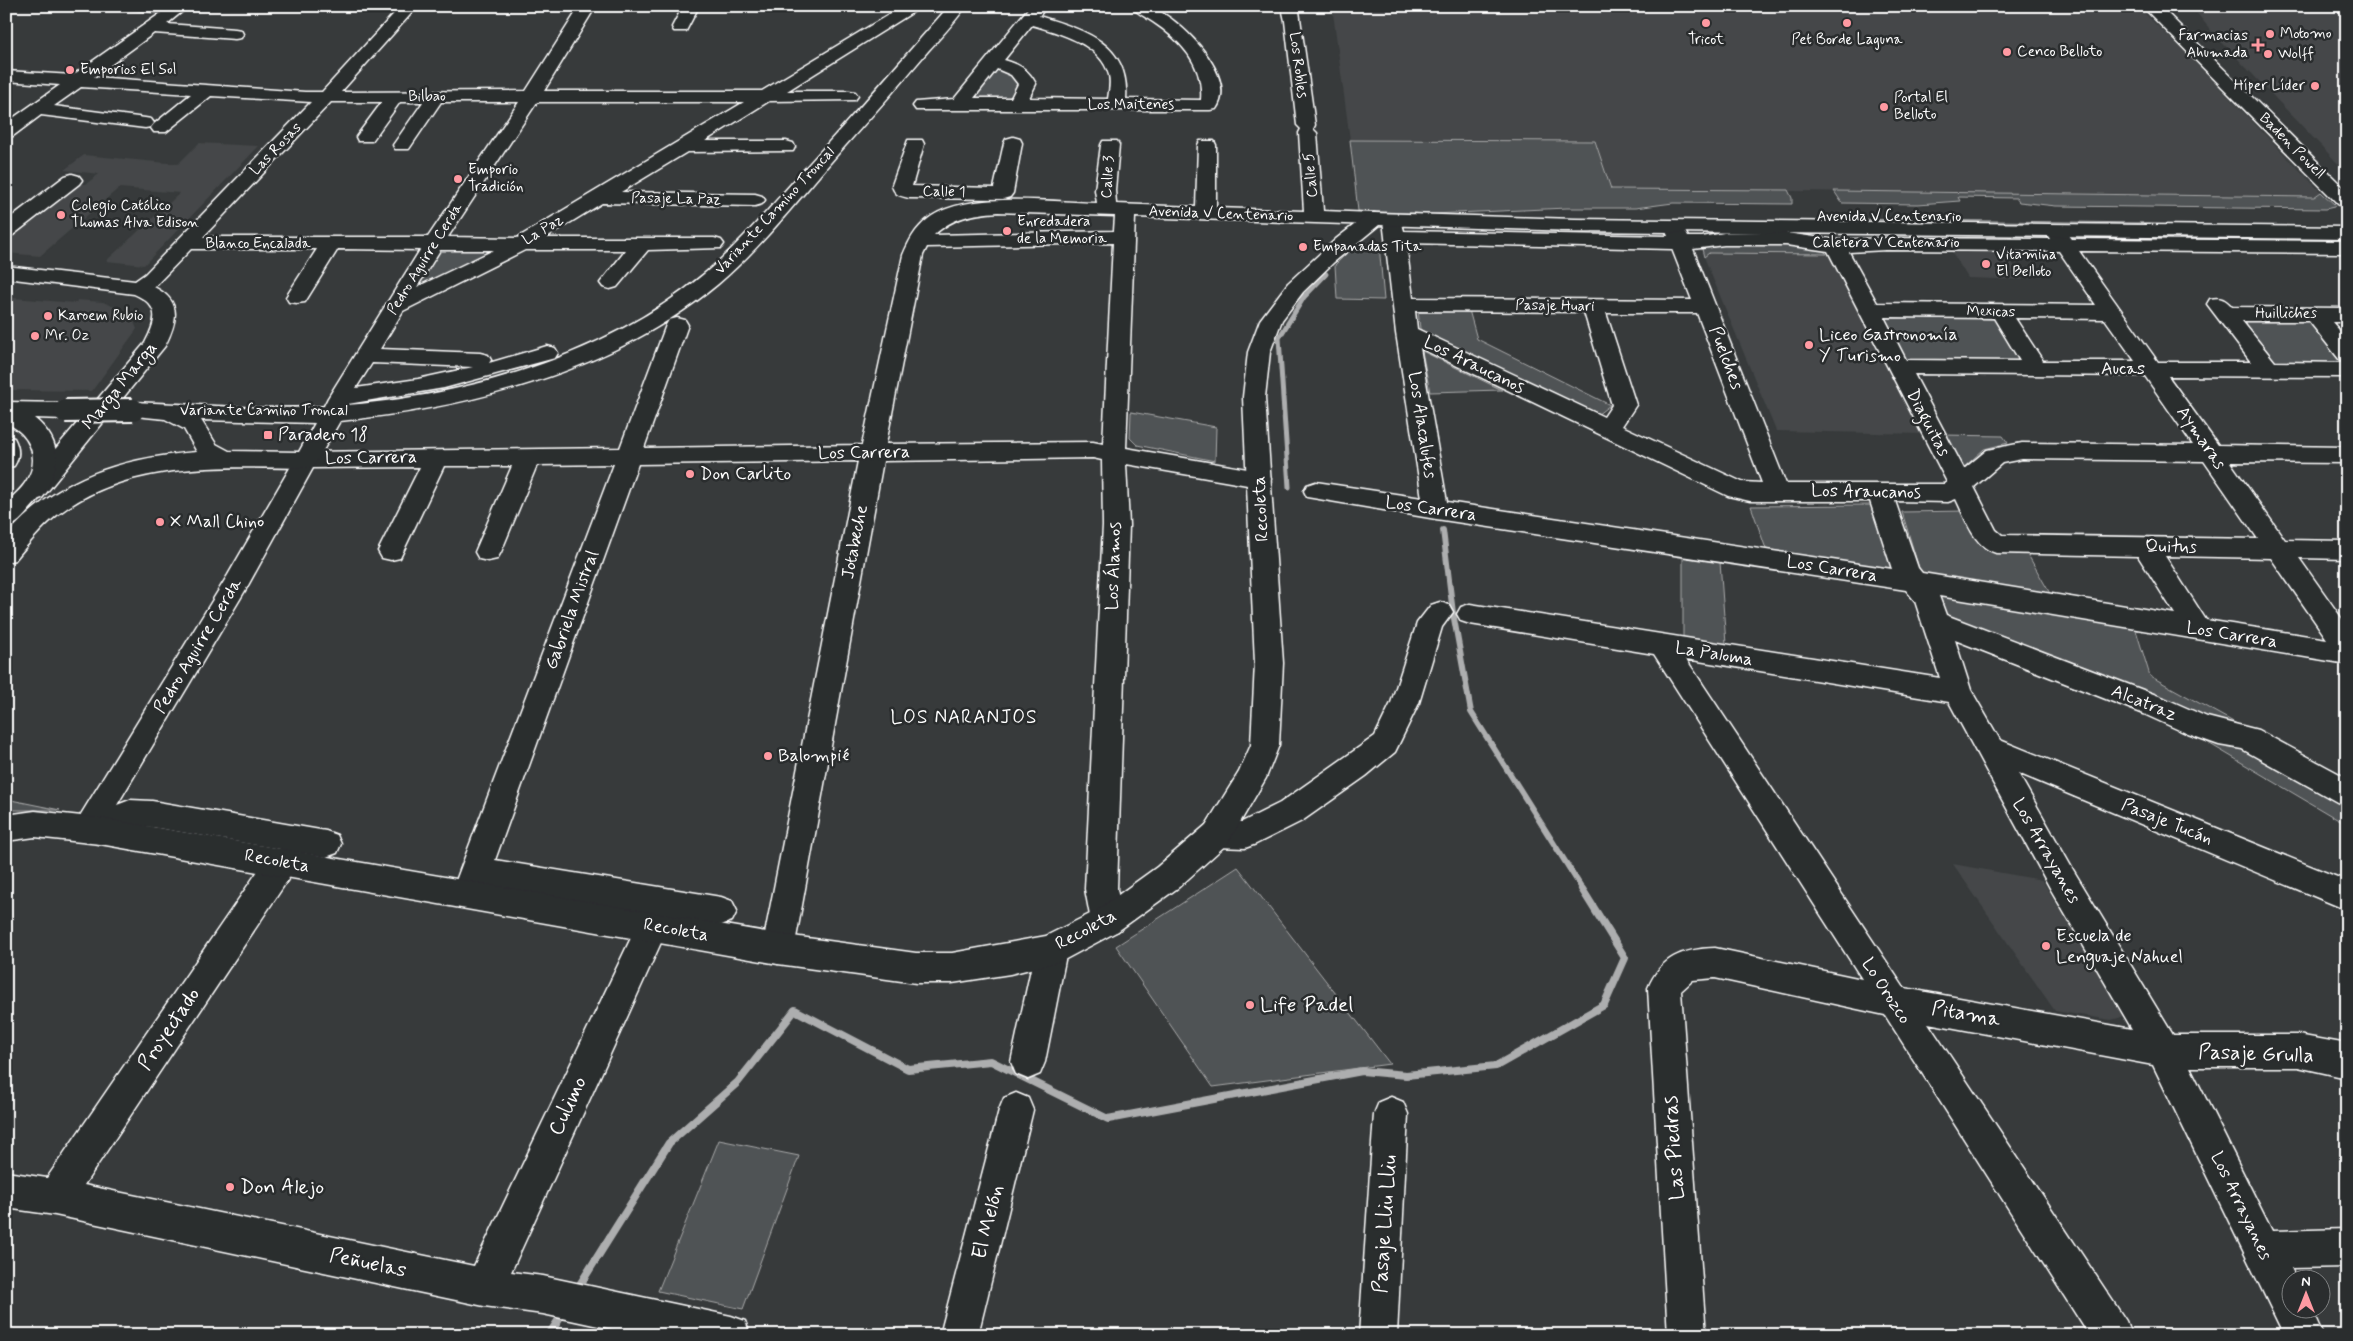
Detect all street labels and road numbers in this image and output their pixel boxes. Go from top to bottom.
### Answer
street label: Los Robles [1284,31,1312,99]
street label: Bilbao [408,87,446,107]
street label: Los Maitenes [1088,95,1174,115]
street label: Baden Powell [2255,109,2329,183]
street label: Las Rosas [246,118,306,180]
street label: Variante Camino Troncal [710,143,840,279]
street label: Calle 5 [1299,152,1323,198]
street label: Calle 3 [1097,155,1119,199]
street label: Calle 1 [922,182,966,202]
street label: Pasaje La Paz [631,188,722,210]
street label: Pedro Aguirre Cerda [383,198,468,319]
street label: Avenida V Centenario [1148,201,1294,227]
street label: Avenida V Centenario [1817,207,1961,227]
street label: La Paz [519,210,568,250]
street label: Caletera V Centenario [1812,233,1960,253]
street label: Blanco Encalada [205,234,312,254]
street label: Pasaje Huari [1515,295,1595,317]
street label: Mexicas [1966,302,2016,322]
street label: Huilliches [2255,304,2317,324]
street label: Puelches [1703,323,1749,393]
street label: Los Araucanos [1419,330,1529,400]
street label: Marga Marga [77,337,164,436]
street label: Aucas [2101,357,2145,381]
street label: Los Alacalufes [1402,370,1442,480]
street label: Diaguitas [1898,385,1956,462]
street label: Variante Camino Troncal [180,401,348,421]
street label: Aymaras [2170,401,2232,475]
street label: Los Carrera [818,440,910,466]
street label: Los Carrera [325,445,417,471]
street label: Recoleta [1247,476,1275,542]
street label: Los Araucanos [1811,479,1921,505]
street label: Los Carrera [1384,491,1478,527]
street label: Jotabeche [836,503,874,581]
street label: Los Álamos [1100,521,1128,611]
street label: Quitus [2145,535,2197,559]
street label: Gabriela Mistral [539,547,605,673]
street label: Los Carrera [1785,550,1879,588]
street label: Pedro Aguirre Cerda [148,574,248,718]
street label: Los Carrera [2185,616,2279,654]
street label: La Paloma [1673,636,1755,672]
street label: Alcatraz [2108,679,2181,727]
street label: Pasaje Tucán [2118,793,2216,851]
street label: Los Arrayanes [2006,794,2086,908]
street label: Recoleta [243,843,311,879]
street label: Recoleta [1051,904,1121,956]
street label: Recoleta [642,912,710,948]
street label: Lo Orozco [1856,953,1916,1029]
street label: Proyectado [131,982,207,1076]
street label: Pitama [1929,994,2003,1034]
street label: Pasaje Grulla [2198,1038,2314,1070]
street label: Culimo [542,1072,594,1140]
street label: Las Piedras [1656,1095,1692,1201]
street label: Los Arrayanes [2204,1148,2278,1264]
street label: Pasaje Lliu Lliu [1366,1154,1404,1294]
street label: El Melón [965,1182,1011,1262]
street label: Peñuelas [327,1241,409,1285]

